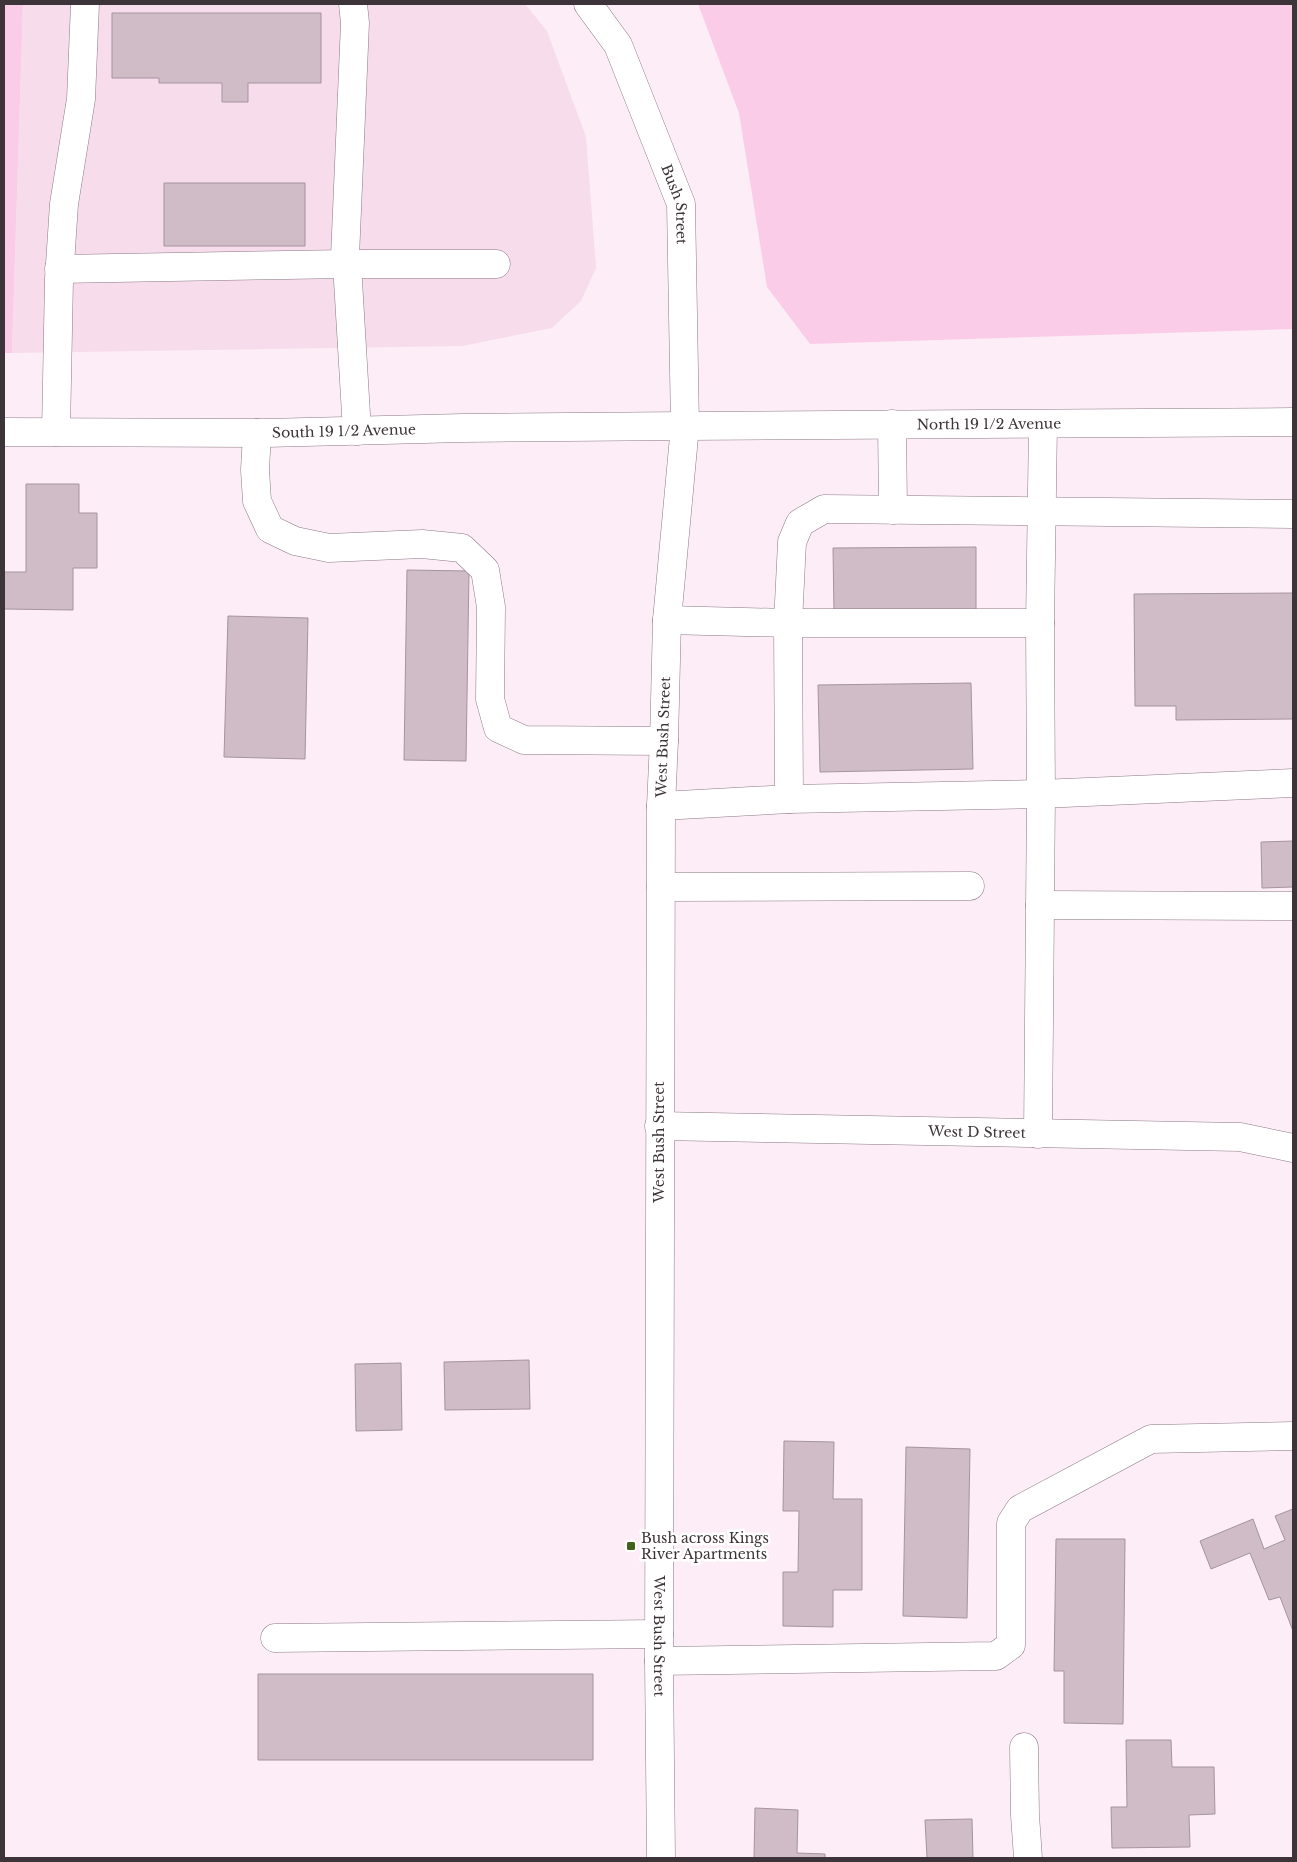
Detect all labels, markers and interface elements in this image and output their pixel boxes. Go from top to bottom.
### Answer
street label: Bush Street [657,162,691,245]
street label: North 19 1/2 Avenue [917,415,1061,433]
street label: South 19 1/2 Avenue [272,420,416,442]
street label: West Bush Street [652,675,674,799]
street label: West Bush Street [650,1081,668,1204]
street label: West D Street [927,1122,1027,1142]
place label: Bush across Kings River Apartments [641,1529,769,1563]
marker: Bush across Kings River Apartments [625,1540,637,1552]
street label: West Bush Street [650,1574,668,1698]

